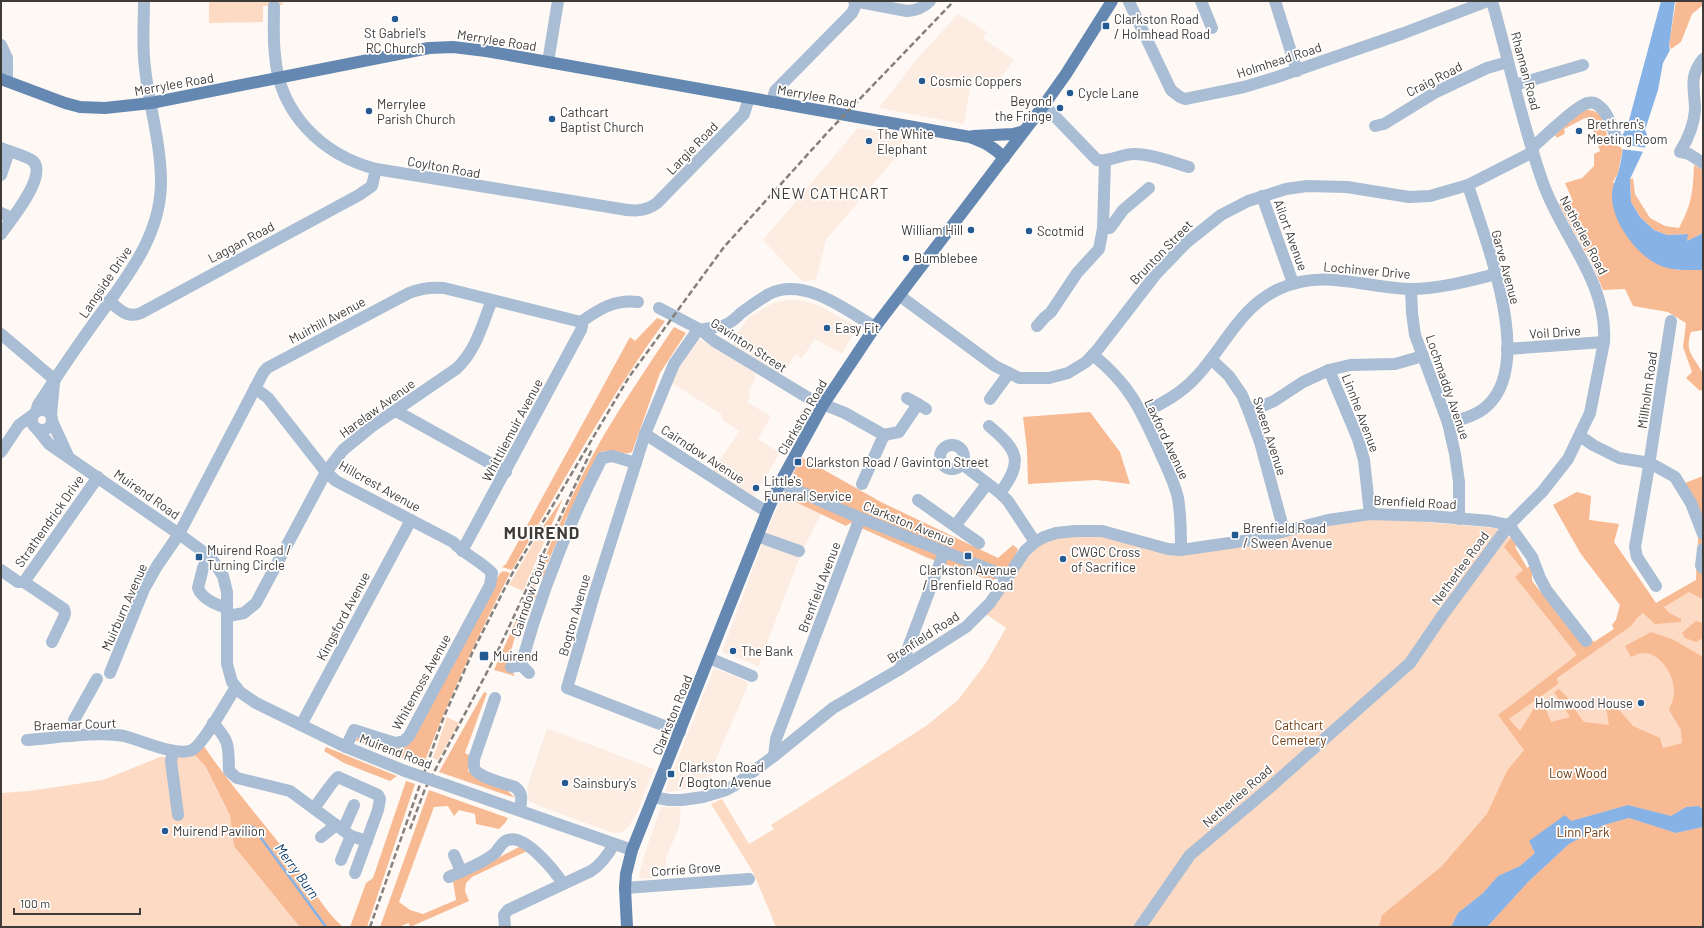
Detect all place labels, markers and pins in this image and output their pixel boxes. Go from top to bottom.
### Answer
place label: Clarkston Road / Holmhead Road [1114,11,1210,42]
marker: St Gabriel's RC Church [390,14,400,24]
marker: Clarkston Road / Holmhead Road [1101,21,1111,31]
place label: St Gabriel's RC Church [364,25,426,56]
place label: Cosmic Coppers [930,73,1022,89]
marker: Cosmic Coppers [917,76,927,86]
place label: Cycle Lane [1078,85,1139,101]
marker: Cycle Lane [1065,88,1075,98]
place label: Beyond the Fringe [995,93,1052,124]
place label: Merrylee Parish Church [377,96,456,127]
marker: Beyond the Fringe [1055,103,1065,113]
place label: Cathcart Baptist Church [560,104,644,135]
marker: Merrylee Parish Church [364,106,374,116]
marker: Cathcart Baptist Church [547,114,557,124]
place label: Brethren's Meeting Room [1587,116,1668,147]
place label: The White Elephant [877,126,934,157]
marker: Brethren's Meeting Room [1574,126,1584,136]
marker: The White Elephant [864,136,874,146]
place label: William Hill [901,222,963,238]
place label: Scotmid [1037,223,1084,239]
marker: William Hill [966,225,976,235]
marker: Scotmid [1024,226,1034,236]
place label: Bumblebee [914,250,978,266]
marker: Bumblebee [901,253,911,263]
place label: Easy Fit [835,320,879,336]
marker: Easy Fit [822,323,832,333]
place label: Clarkston Road / Gavinton Street [806,454,989,470]
marker: Clarkston Road / Gavinton Street [793,457,803,467]
place label: Little's Funeral Service [764,473,852,504]
marker: Little's Funeral Service [751,483,761,493]
place label: Brenfield Road / Sween Avenue [1243,520,1332,551]
marker: Brenfield Road / Sween Avenue [1230,530,1240,540]
place label: Muirend Road / Turning Circle [207,542,291,573]
place label: CWGC Cross of Sacrifice [1071,544,1140,575]
marker: Clarkston Avenue / Brenfield Road [963,551,973,561]
marker: Muirend Road / Turning Circle [194,552,204,562]
marker: CWGC Cross of Sacrifice [1058,554,1068,564]
place label: Clarkston Avenue / Brenfield Road [919,562,1017,593]
place label: The Bank [741,643,794,659]
marker: The Bank [728,646,738,656]
place label: Muirend [493,648,538,664]
marker: Muirend [478,650,490,662]
place label: Holmwood House [1535,695,1633,711]
marker: Holmwood House [1636,698,1646,708]
place label: Clarkston Road / Bogton Avenue [679,759,772,790]
marker: Clarkston Road / Bogton Avenue [666,769,676,779]
place label: Sainsbury's [573,775,637,791]
marker: Sainsbury's [560,778,570,788]
place label: Muirend Pavilion [173,823,265,839]
marker: Muirend Pavilion [160,826,170,836]

